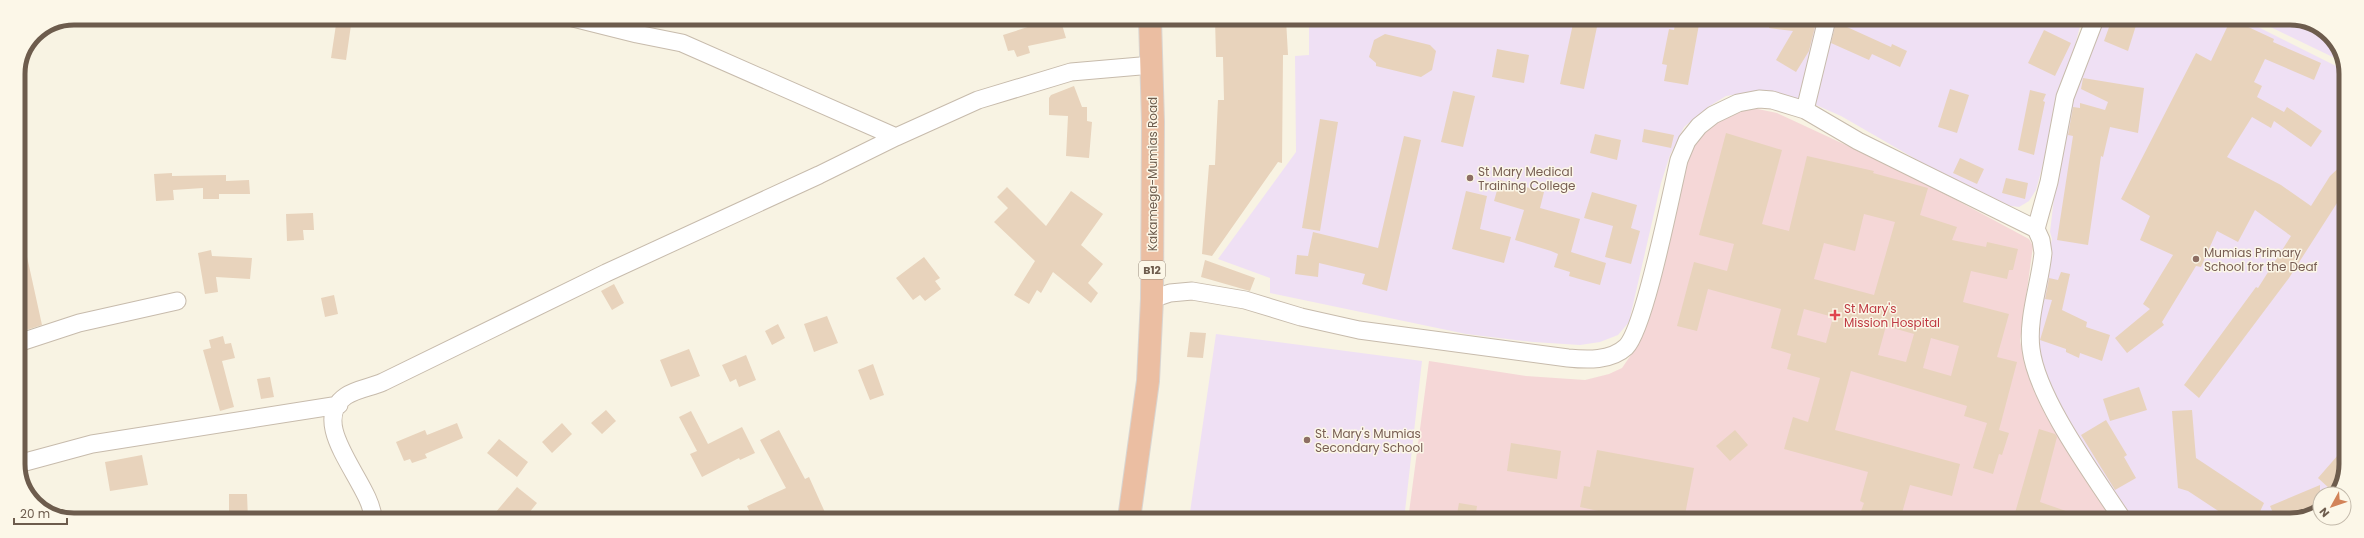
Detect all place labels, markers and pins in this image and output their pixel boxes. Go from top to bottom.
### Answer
place label: St Mary Medical Training College [1478,163,1576,194]
marker: St Mary Medical Training College [1465,173,1475,183]
place label: Mumias Primary School for the Deaf [2204,244,2318,275]
marker: Mumias Primary School for the Deaf [2191,254,2201,264]
place label: St Mary's Mission Hospital [1844,300,1940,331]
marker: St Mary's Mission Hospital [1829,309,1841,321]
place label: St. Mary's Mumias Secondary School [1315,425,1423,456]
marker: St. Mary's Mumias Secondary School [1302,435,1312,445]

